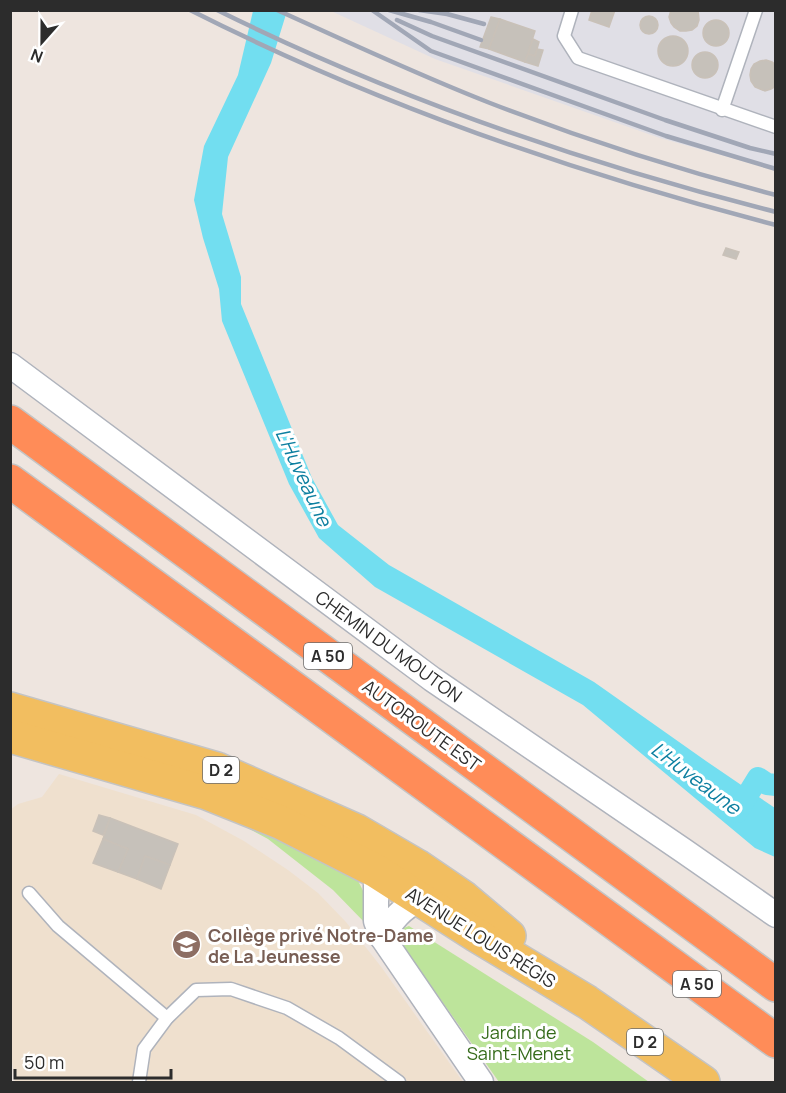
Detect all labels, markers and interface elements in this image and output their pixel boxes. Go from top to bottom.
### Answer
north arrow [12,12,72,72]
text: N [27,44,46,68]
water label: L'Huveaune [269,424,339,532]
street label: CHEMIN DU MOUTON [311,585,467,707]
road number: A 50 [304,643,352,669]
street label: AUTOROUTE EST [358,674,486,776]
water label: L'Huveaune [646,736,747,821]
road number: D 2 [203,757,239,783]
street label: AVENUE LOUIS RÉGIS [401,881,561,993]
place label: Collège privé Notre-Dame de La Jeunesse [208,923,434,968]
school or university icon: Collège privé Notre-Dame de La Jeunesse [171,929,203,961]
road number: A 50 [673,971,721,997]
park label: Jardin de Saint-Menet [467,1020,571,1065]
road number: D 2 [627,1029,663,1055]
scale bar [15,1042,171,1080]
text: 50 m [24,1050,64,1074]

